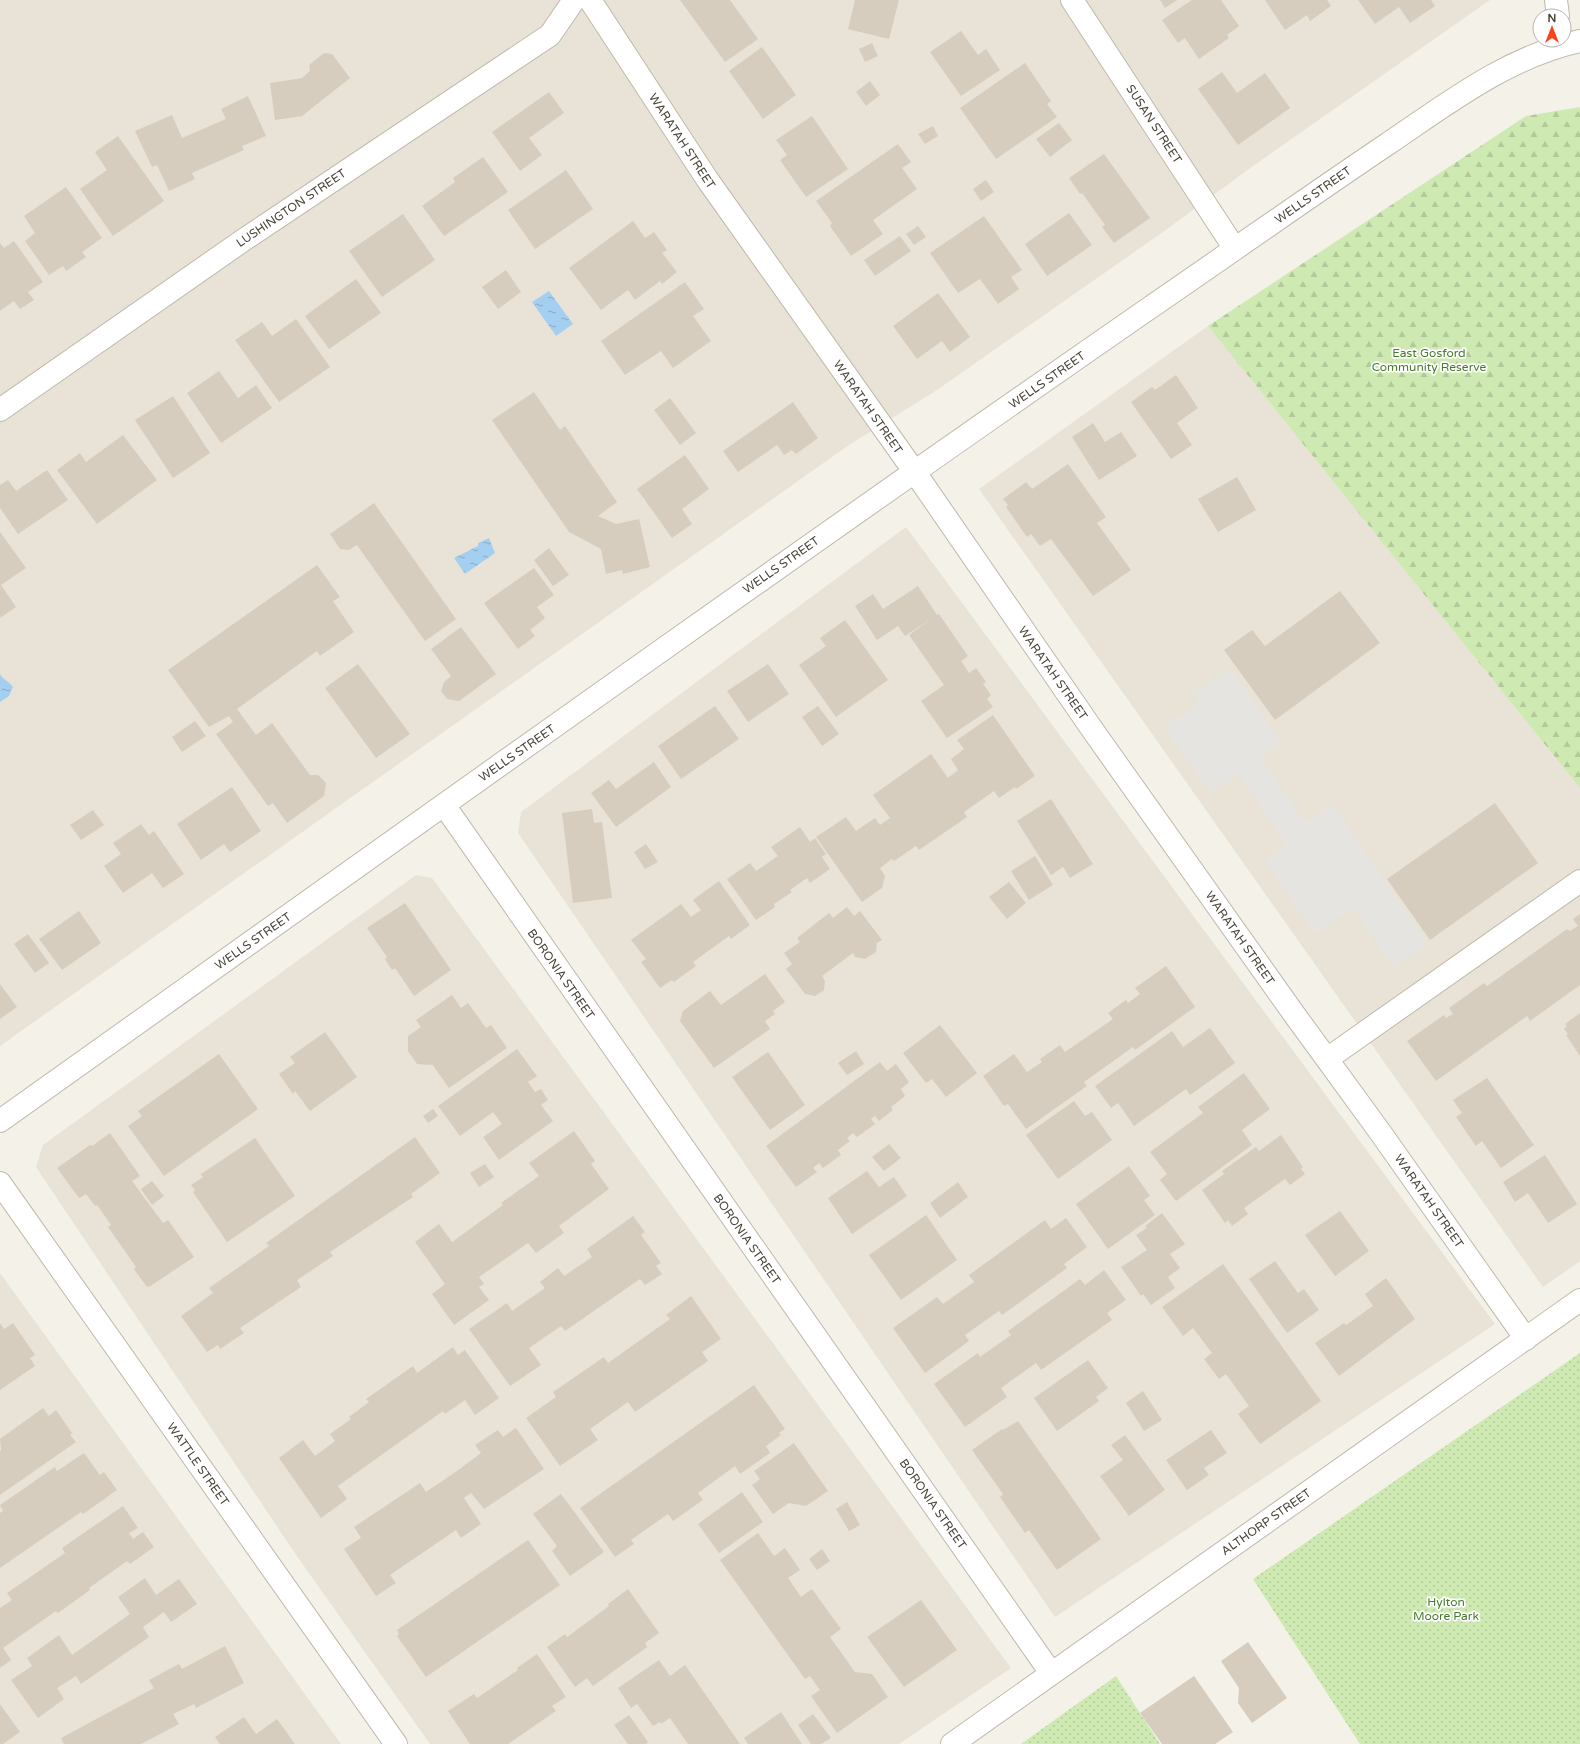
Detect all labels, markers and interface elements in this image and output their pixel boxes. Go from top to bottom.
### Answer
north arrow [1532,8,1572,48]
text: N [1548,12,1556,25]
street label: SUSAN STREET [1123,82,1185,167]
street label: WARATAH STREET [646,91,718,192]
street label: WELLS STREET [1272,163,1354,226]
street label: LUSHINGTON STREET [233,166,349,250]
park label: East Gosford Community Reserve [1372,346,1487,374]
street label: WELLS STREET [1006,348,1088,411]
street label: WARATAH STREET [830,358,906,457]
street label: WELLS STREET [740,533,822,596]
street label: WARATAH STREET [1015,624,1091,723]
street label: WELLS STREET [476,721,558,784]
street label: WARATAH STREET [1202,889,1278,988]
street label: WELLS STREET [212,909,294,972]
street label: BORONIA STREET [525,926,598,1022]
street label: WARATAH STREET [1391,1152,1467,1251]
street label: BORONIA STREET [711,1191,784,1287]
street label: WATTLE STREET [164,1420,232,1509]
street label: BORONIA STREET [897,1456,970,1552]
street label: ALTHORP STREET [1218,1485,1314,1558]
park label: Hylton Moore Park [1413,1595,1479,1623]

